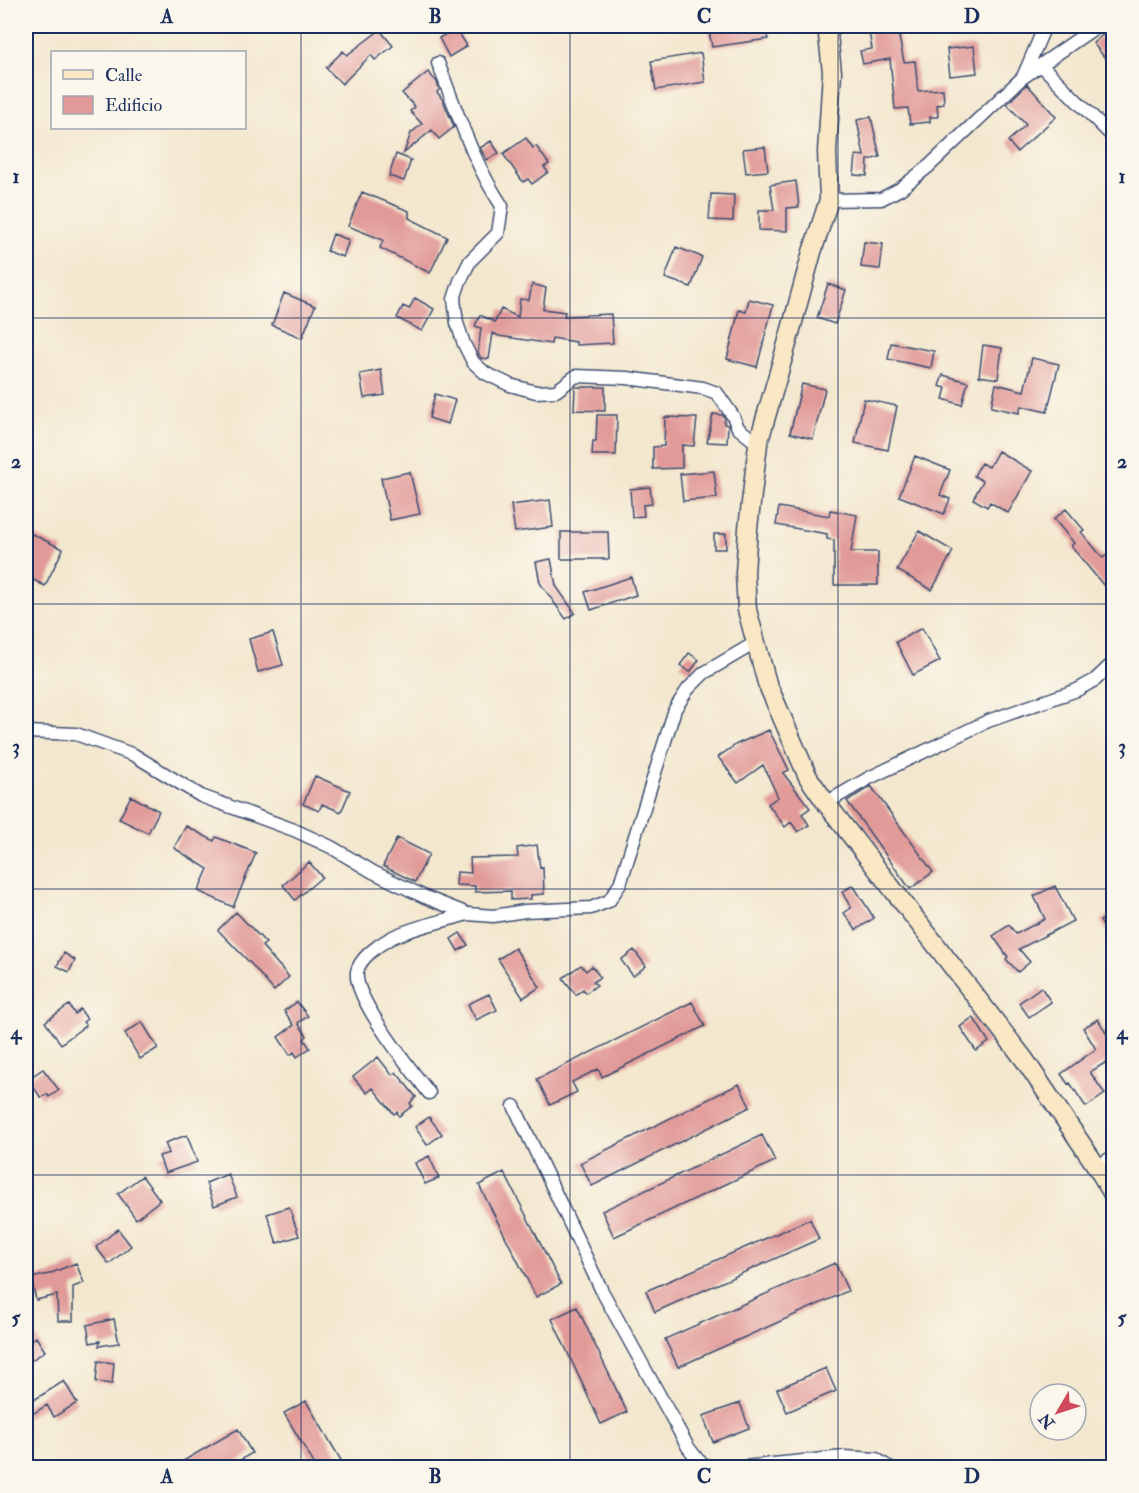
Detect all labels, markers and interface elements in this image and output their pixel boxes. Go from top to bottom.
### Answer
text: A [160,4,174,29]
text: B [428,4,442,29]
text: C [697,4,711,29]
text: D [964,4,980,29]
legend [51,51,246,129]
text: Calle [105,64,143,87]
text: Edificio [105,94,162,117]
text: 1 [12,164,20,189]
text: 1 [1118,164,1126,189]
text: 2 [11,449,21,474]
text: 2 [1117,449,1127,474]
text: 3 [12,734,20,759]
text: 3 [1118,734,1126,759]
text: 4 [10,1020,23,1045]
text: 4 [1116,1020,1129,1045]
text: 5 [12,1305,22,1330]
text: 5 [1118,1305,1128,1330]
north arrow [1028,1382,1088,1442]
text: N [1034,1408,1060,1433]
text: A [160,1464,174,1489]
text: B [428,1464,442,1489]
text: C [697,1464,711,1489]
text: D [964,1464,980,1489]

